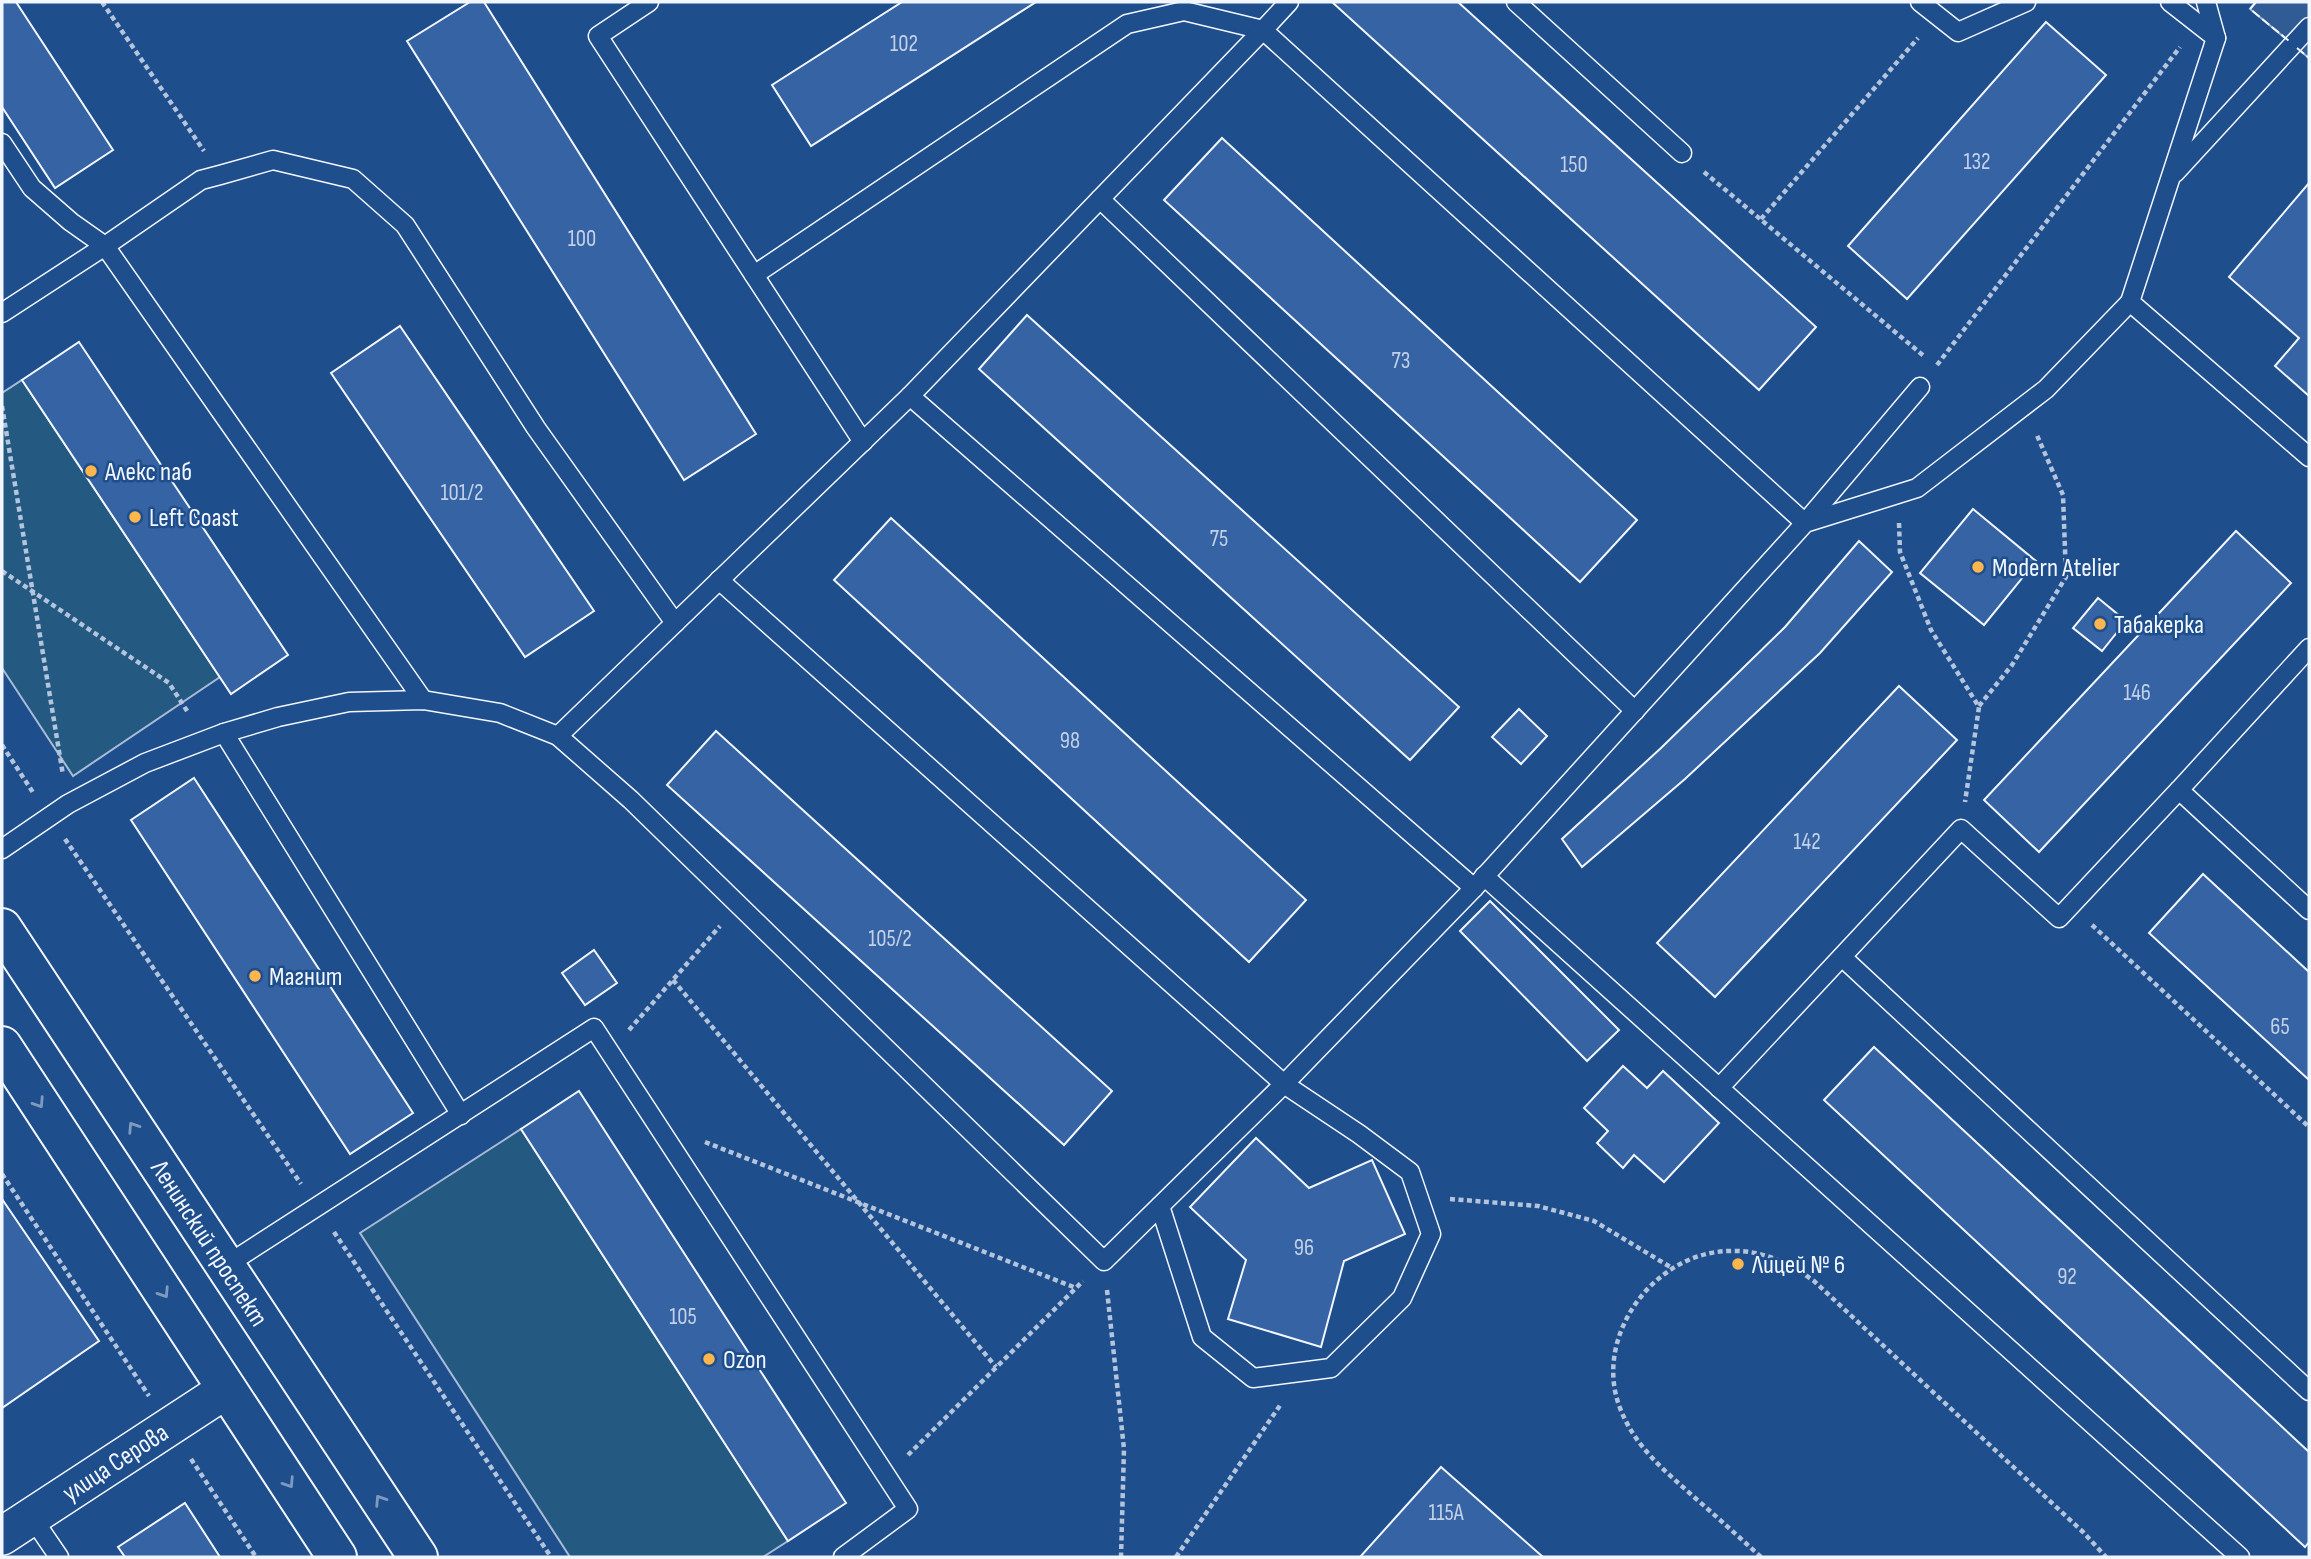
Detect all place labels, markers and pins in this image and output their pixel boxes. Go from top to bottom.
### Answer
place label: Алекс паб [104,457,192,488]
marker: Алекс паб [83,463,99,479]
place label: Left Coast [149,503,239,534]
marker: Left Coast [127,509,143,525]
place label: Modern Atelier [1992,553,2120,584]
marker: Modern Atelier [1970,559,1986,575]
place label: Табакерка [2114,610,2204,641]
marker: Табакерка [2092,616,2108,632]
place label: Магнит [269,962,342,993]
marker: Магнит [247,968,263,984]
place label: Лицей № 6 [1751,1250,1845,1281]
marker: Лицей № 6 [1730,1256,1746,1272]
place label: Ozon [723,1345,767,1376]
marker: Ozon [701,1351,717,1367]

